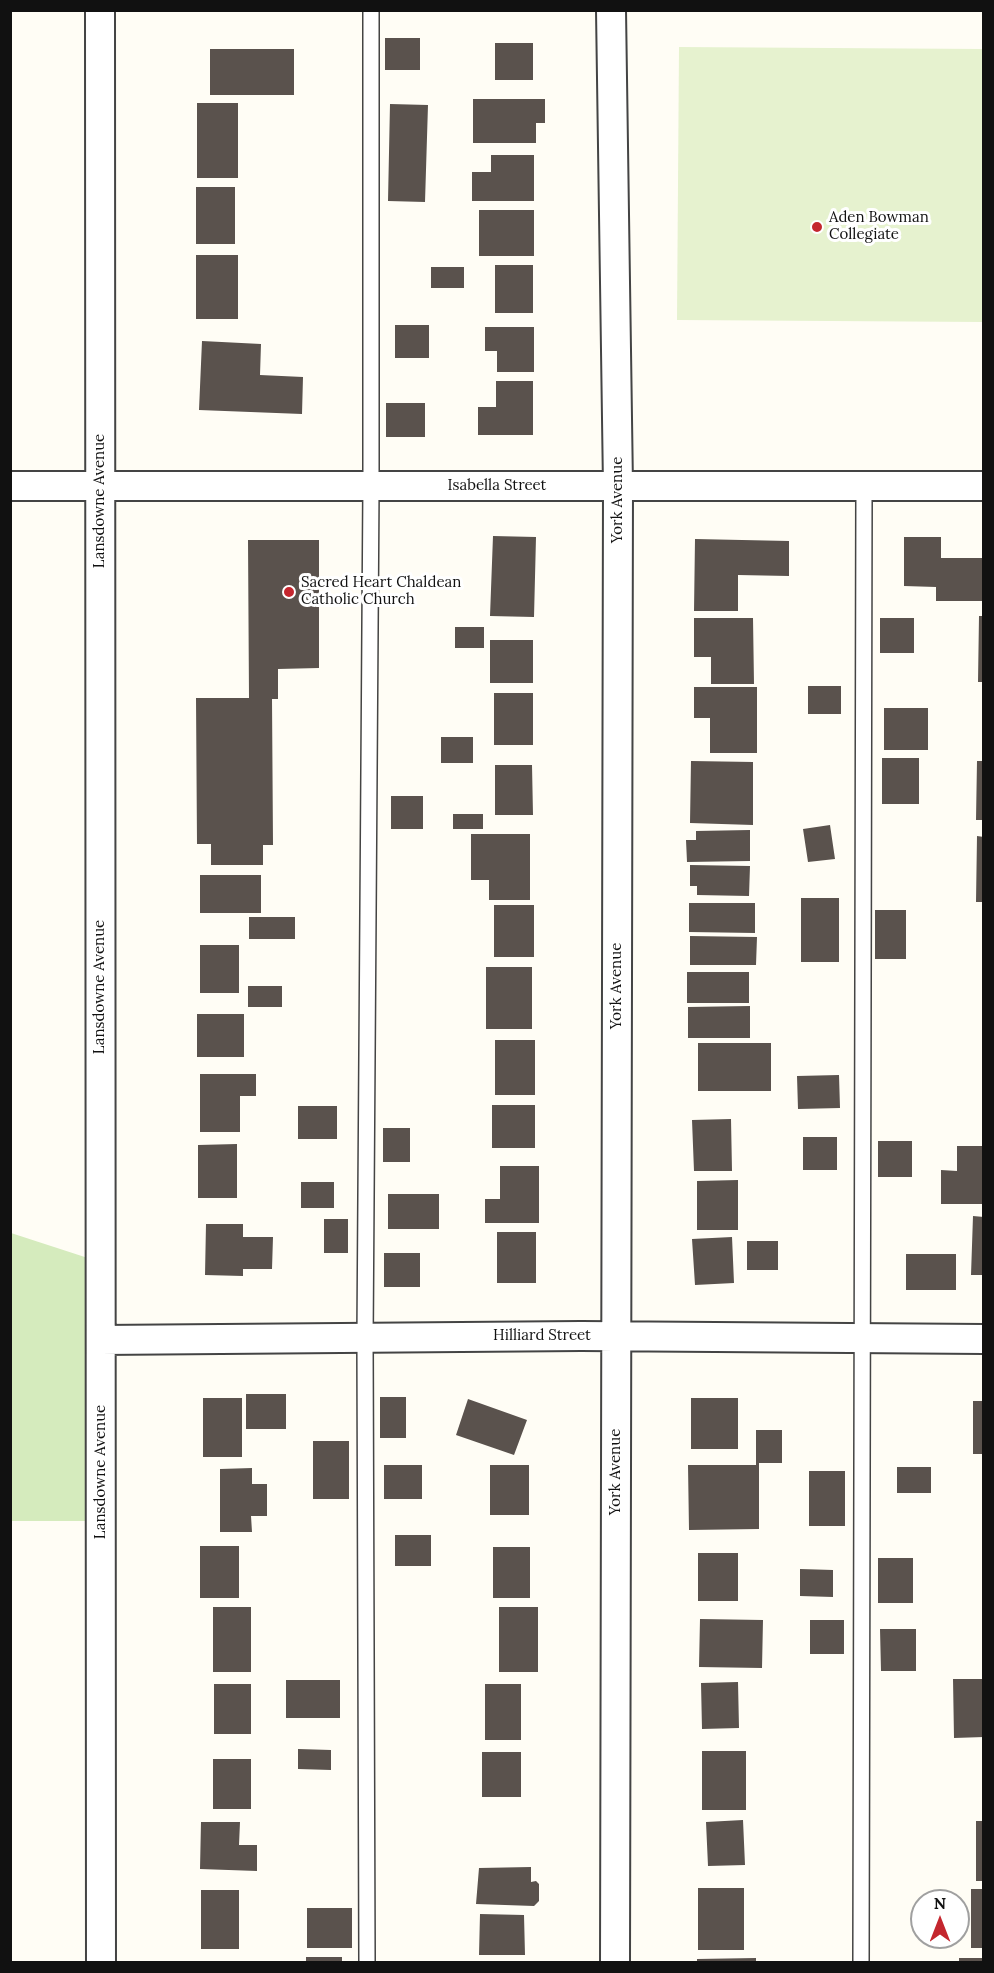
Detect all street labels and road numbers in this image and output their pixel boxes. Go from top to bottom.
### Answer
street label: Lansdowne Avenue [91,434,109,568]
street label: York Avenue [609,457,627,543]
street label: Isabella Street [448,477,546,495]
street label: Lansdowne Avenue [91,920,109,1054]
street label: York Avenue [608,943,626,1029]
street label: Hilliard Street [493,1327,591,1345]
street label: Lansdowne Avenue [92,1405,110,1539]
street label: York Avenue [607,1429,625,1515]

